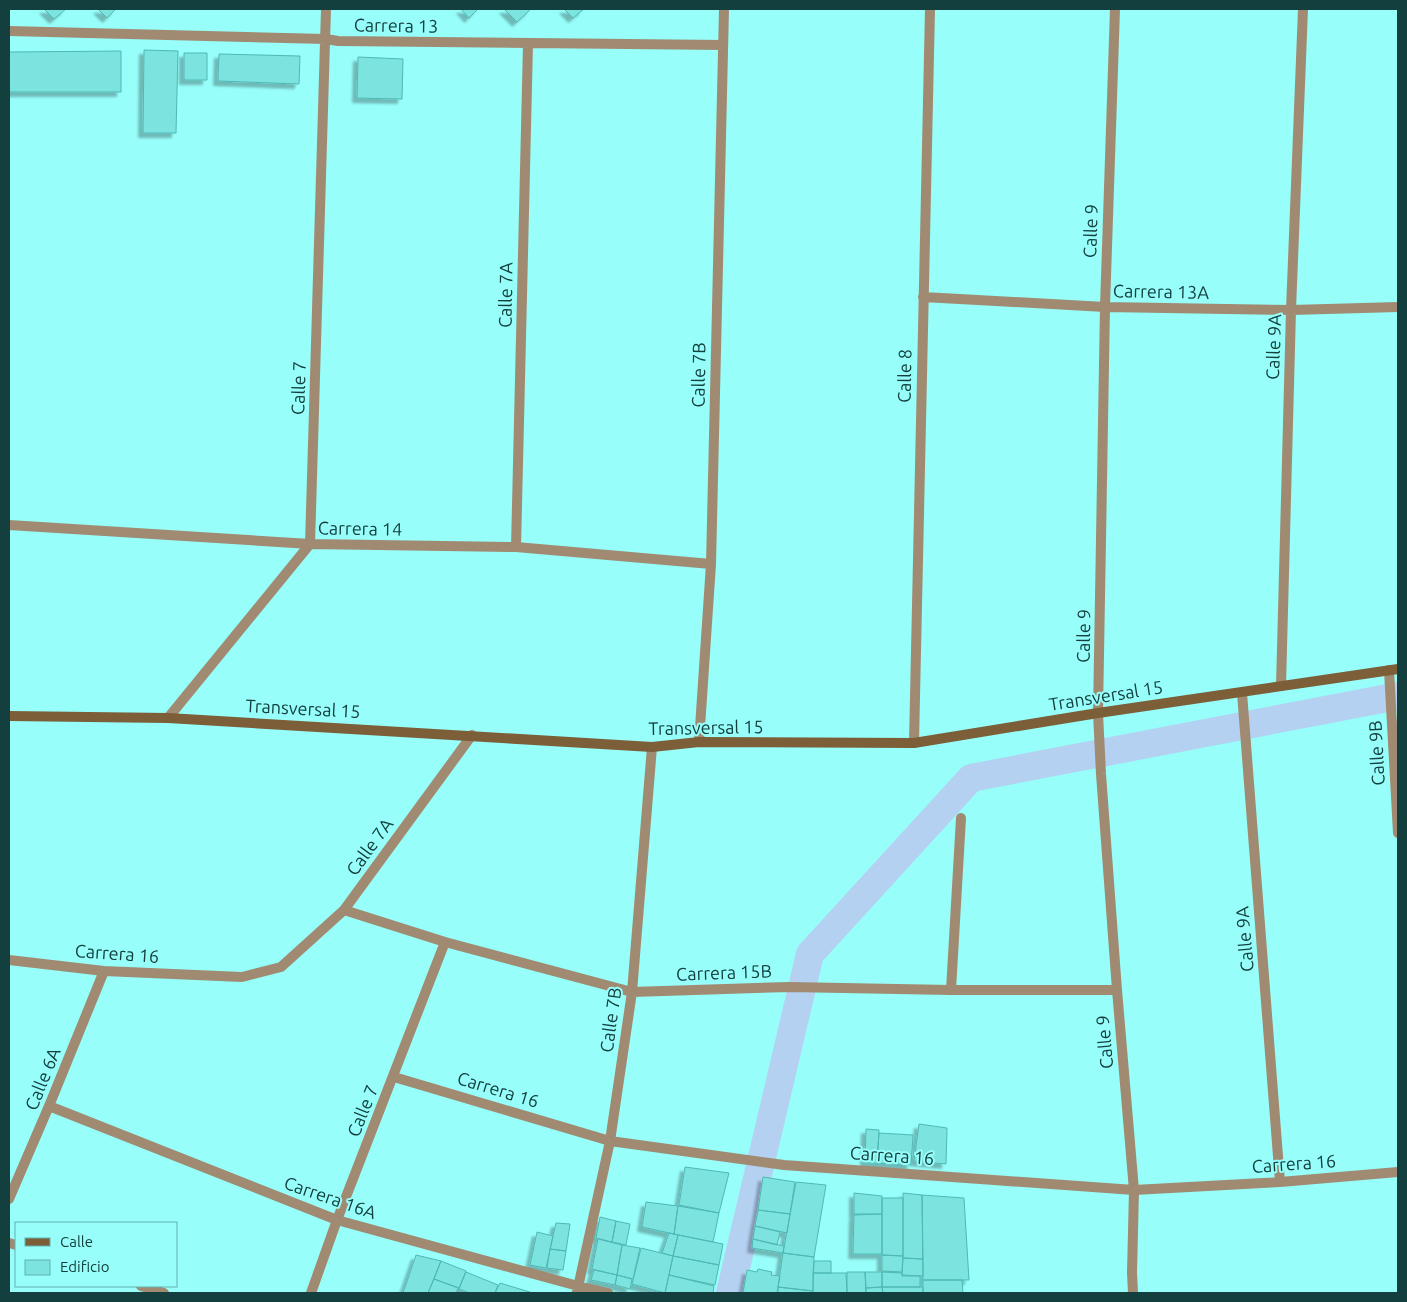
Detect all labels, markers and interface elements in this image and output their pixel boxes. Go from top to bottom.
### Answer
street label: Carrera 13 [354,14,438,36]
street label: Calle 9 [1079,204,1101,258]
street label: Calle 7A [494,262,516,328]
street label: Carrera 13A [1113,280,1210,302]
street label: Calle 9A [1262,314,1284,380]
street label: Calle 7B [687,342,709,408]
street label: Calle 8 [894,349,914,403]
street label: Calle 7 [287,361,309,415]
street label: Carrera 14 [318,517,402,539]
street label: Calle 9 [1073,609,1093,663]
street label: Transversal 15 [1047,676,1164,714]
street label: Transversal 15 [245,695,361,721]
street label: Transversal 15 [648,716,764,738]
street label: Calle 9B [1364,720,1388,786]
street label: Calle 7A [342,814,397,879]
street label: Calle 9A [1231,905,1257,973]
street label: Carrera 16 [74,940,160,966]
street label: Carrera 15B [676,960,772,984]
street label: Calle 7B [596,986,624,1054]
street label: Calle 9 [1092,1014,1116,1070]
street label: Calle 6A [21,1044,64,1113]
street label: Carrera 16 [455,1067,542,1111]
street label: Calle 7 [343,1082,381,1139]
street label: Carrera 16 [849,1142,935,1168]
street label: Carrera 16 [1251,1150,1337,1176]
street label: Carrera 16A [282,1172,379,1222]
legend [15,1222,178,1287]
text: Calle [60,1233,93,1250]
text: Edificio [60,1258,109,1275]

